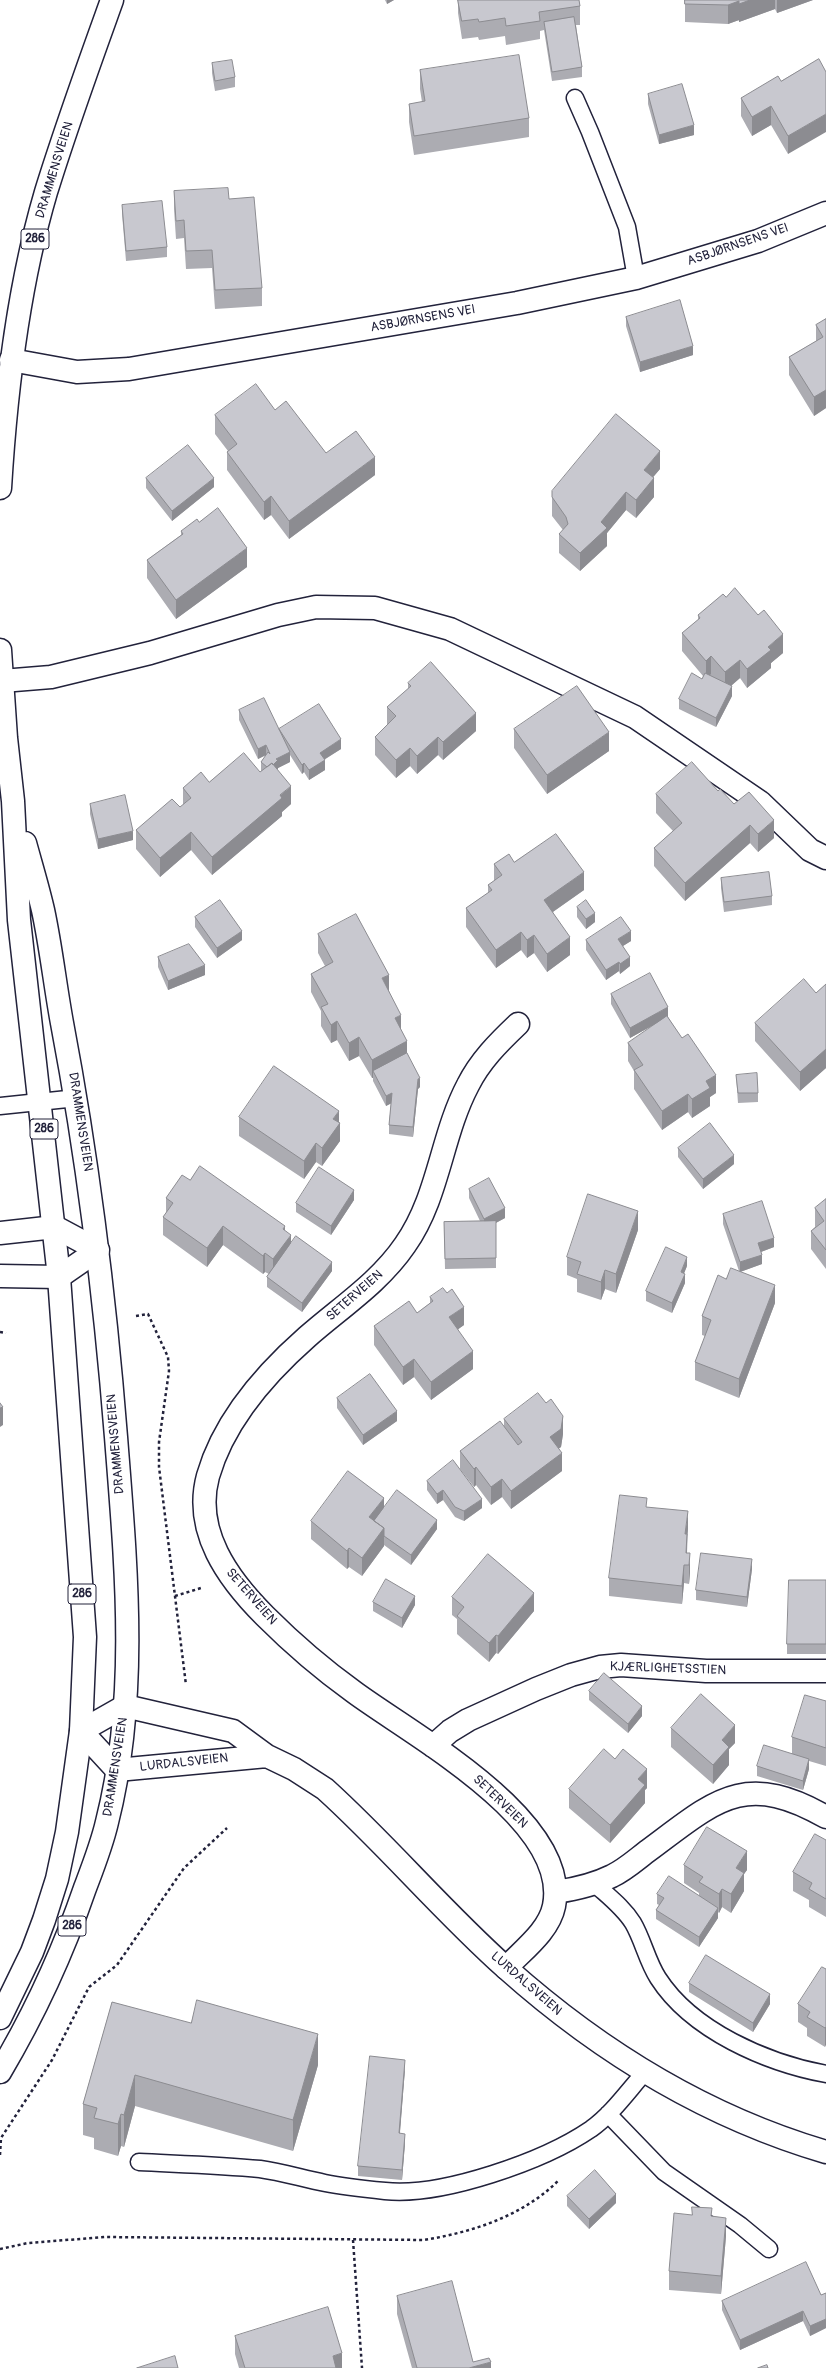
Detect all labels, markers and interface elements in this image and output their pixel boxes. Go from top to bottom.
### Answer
street label: DRAMMENSVEIEN [33,120,77,220]
street label: ASBJØRNSENS VEI [685,220,791,270]
road number: 286 [21,229,49,249]
street label: ASBJØRNSENS VEI [369,302,477,336]
street label: DRAMMENSVEIEN [64,1071,96,1173]
road number: 286 [30,1119,58,1139]
street label: SETERVEIEN [324,1267,386,1325]
street label: DRAMMENSVEIEN [104,1393,128,1495]
street label: SETERVEIEN [222,1566,280,1628]
road number: 286 [68,1584,96,1604]
street label: KJÆRLIGHETSSTIEN [610,1659,726,1679]
street label: DRAMMENSVEIEN [100,1716,132,1818]
street label: LURDALSVEIEN [139,1751,229,1775]
street label: SETERVEIEN [469,1772,531,1832]
road number: 286 [58,1916,86,1936]
street label: LURDALSVEIEN [487,1949,565,2019]

